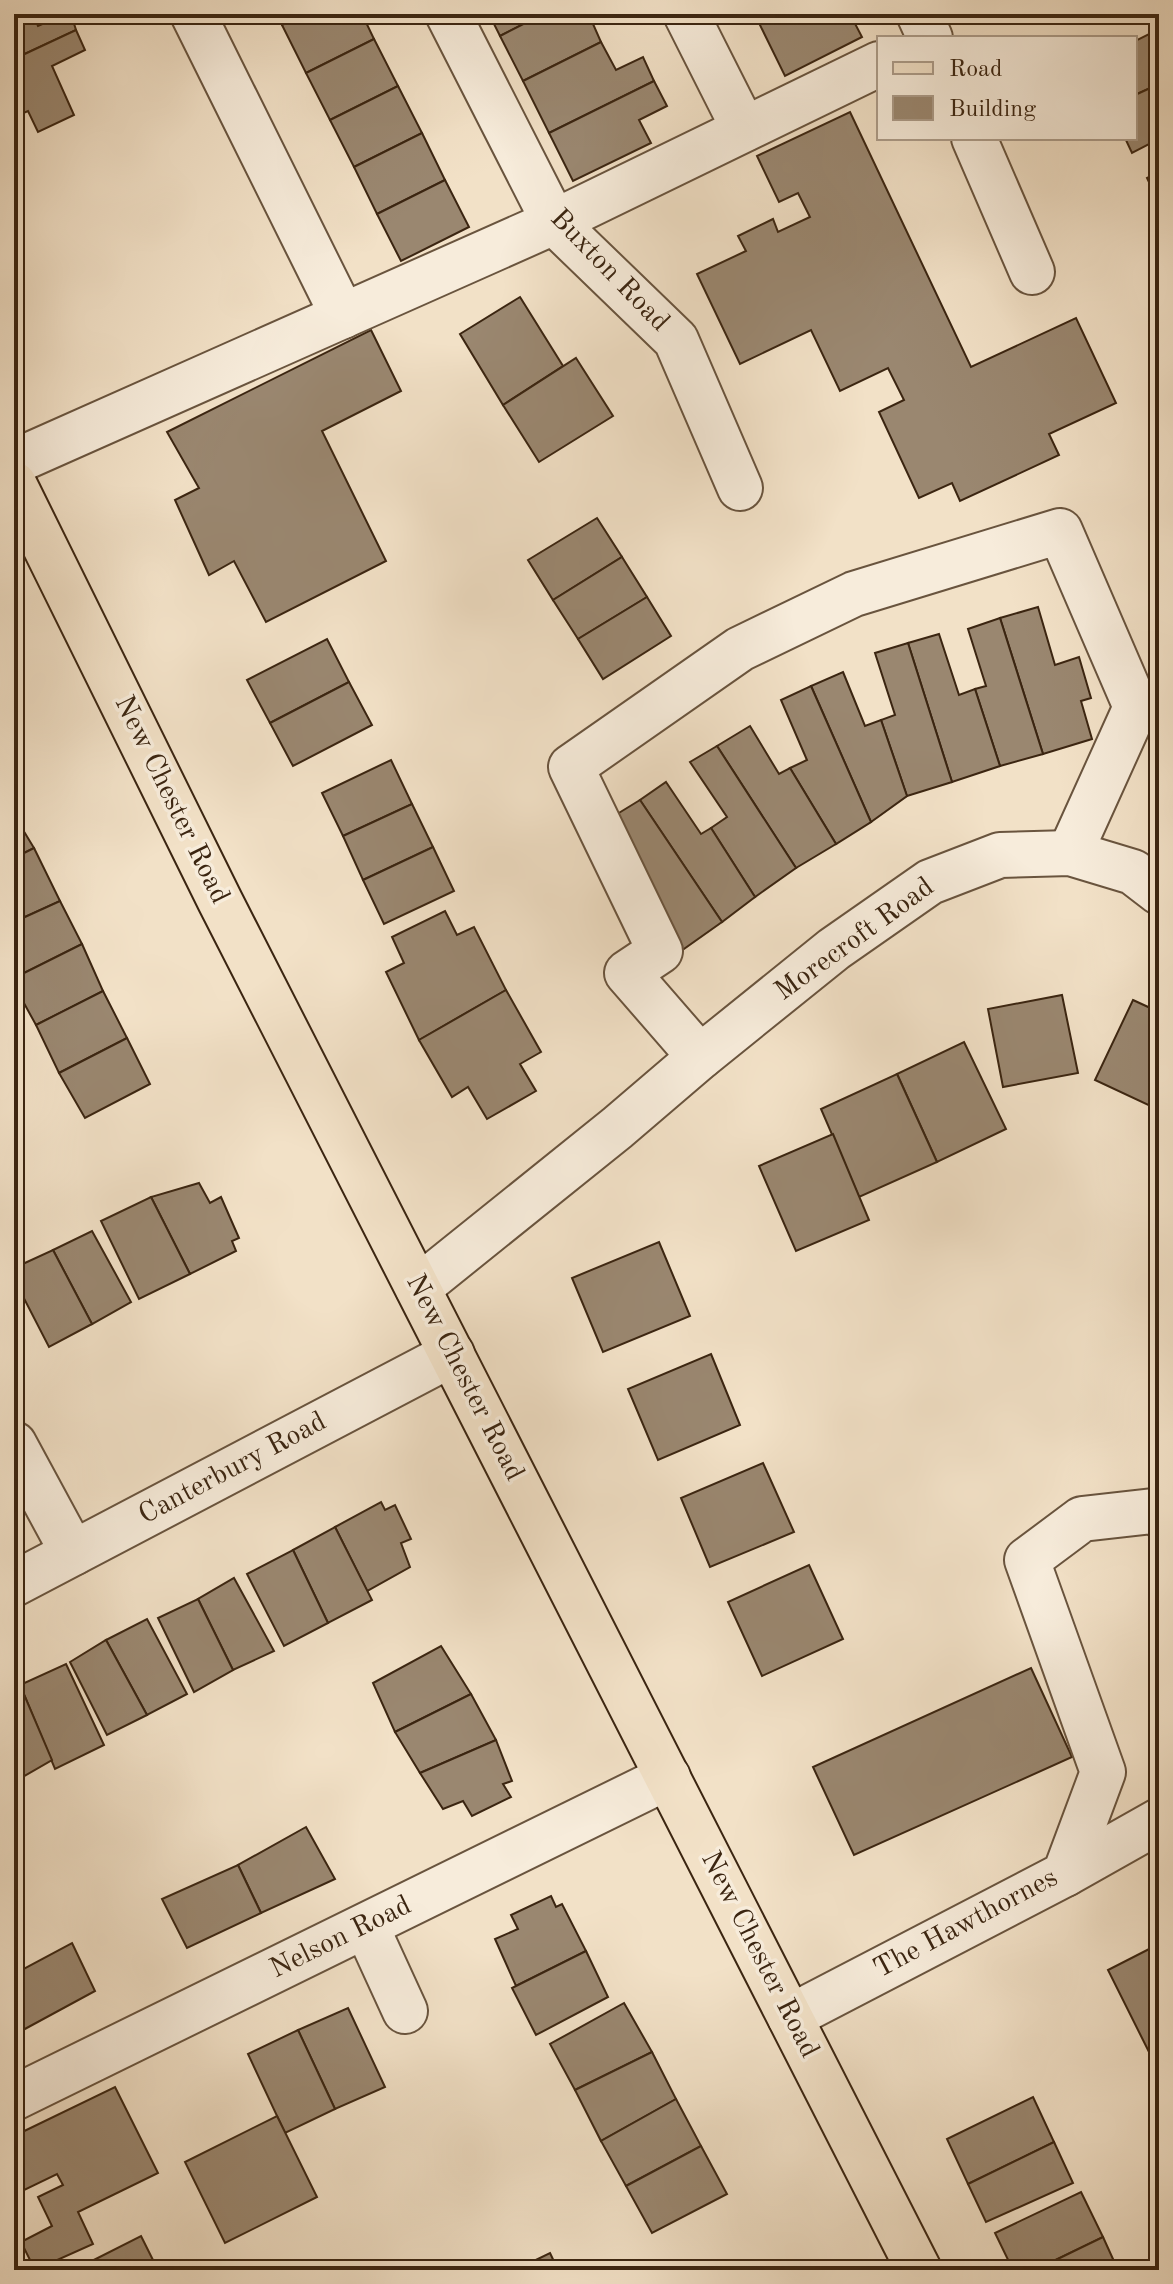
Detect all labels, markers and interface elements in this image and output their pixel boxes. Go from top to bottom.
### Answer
legend [877,36,1137,140]
text: Road [949,58,1002,82]
text: Building [949,98,1036,122]
street label: Buxton Road [544,204,674,338]
street label: New Chester Road [109,692,233,908]
street label: Morecroft Road [770,873,940,1007]
street label: New Chester Road [400,1270,528,1486]
street label: Canterbury Road [135,1408,331,1530]
street label: New Chester Road [695,1847,823,2063]
street label: The Hawthornes [870,1864,1062,1984]
street label: Nelson Road [266,1892,416,1984]

